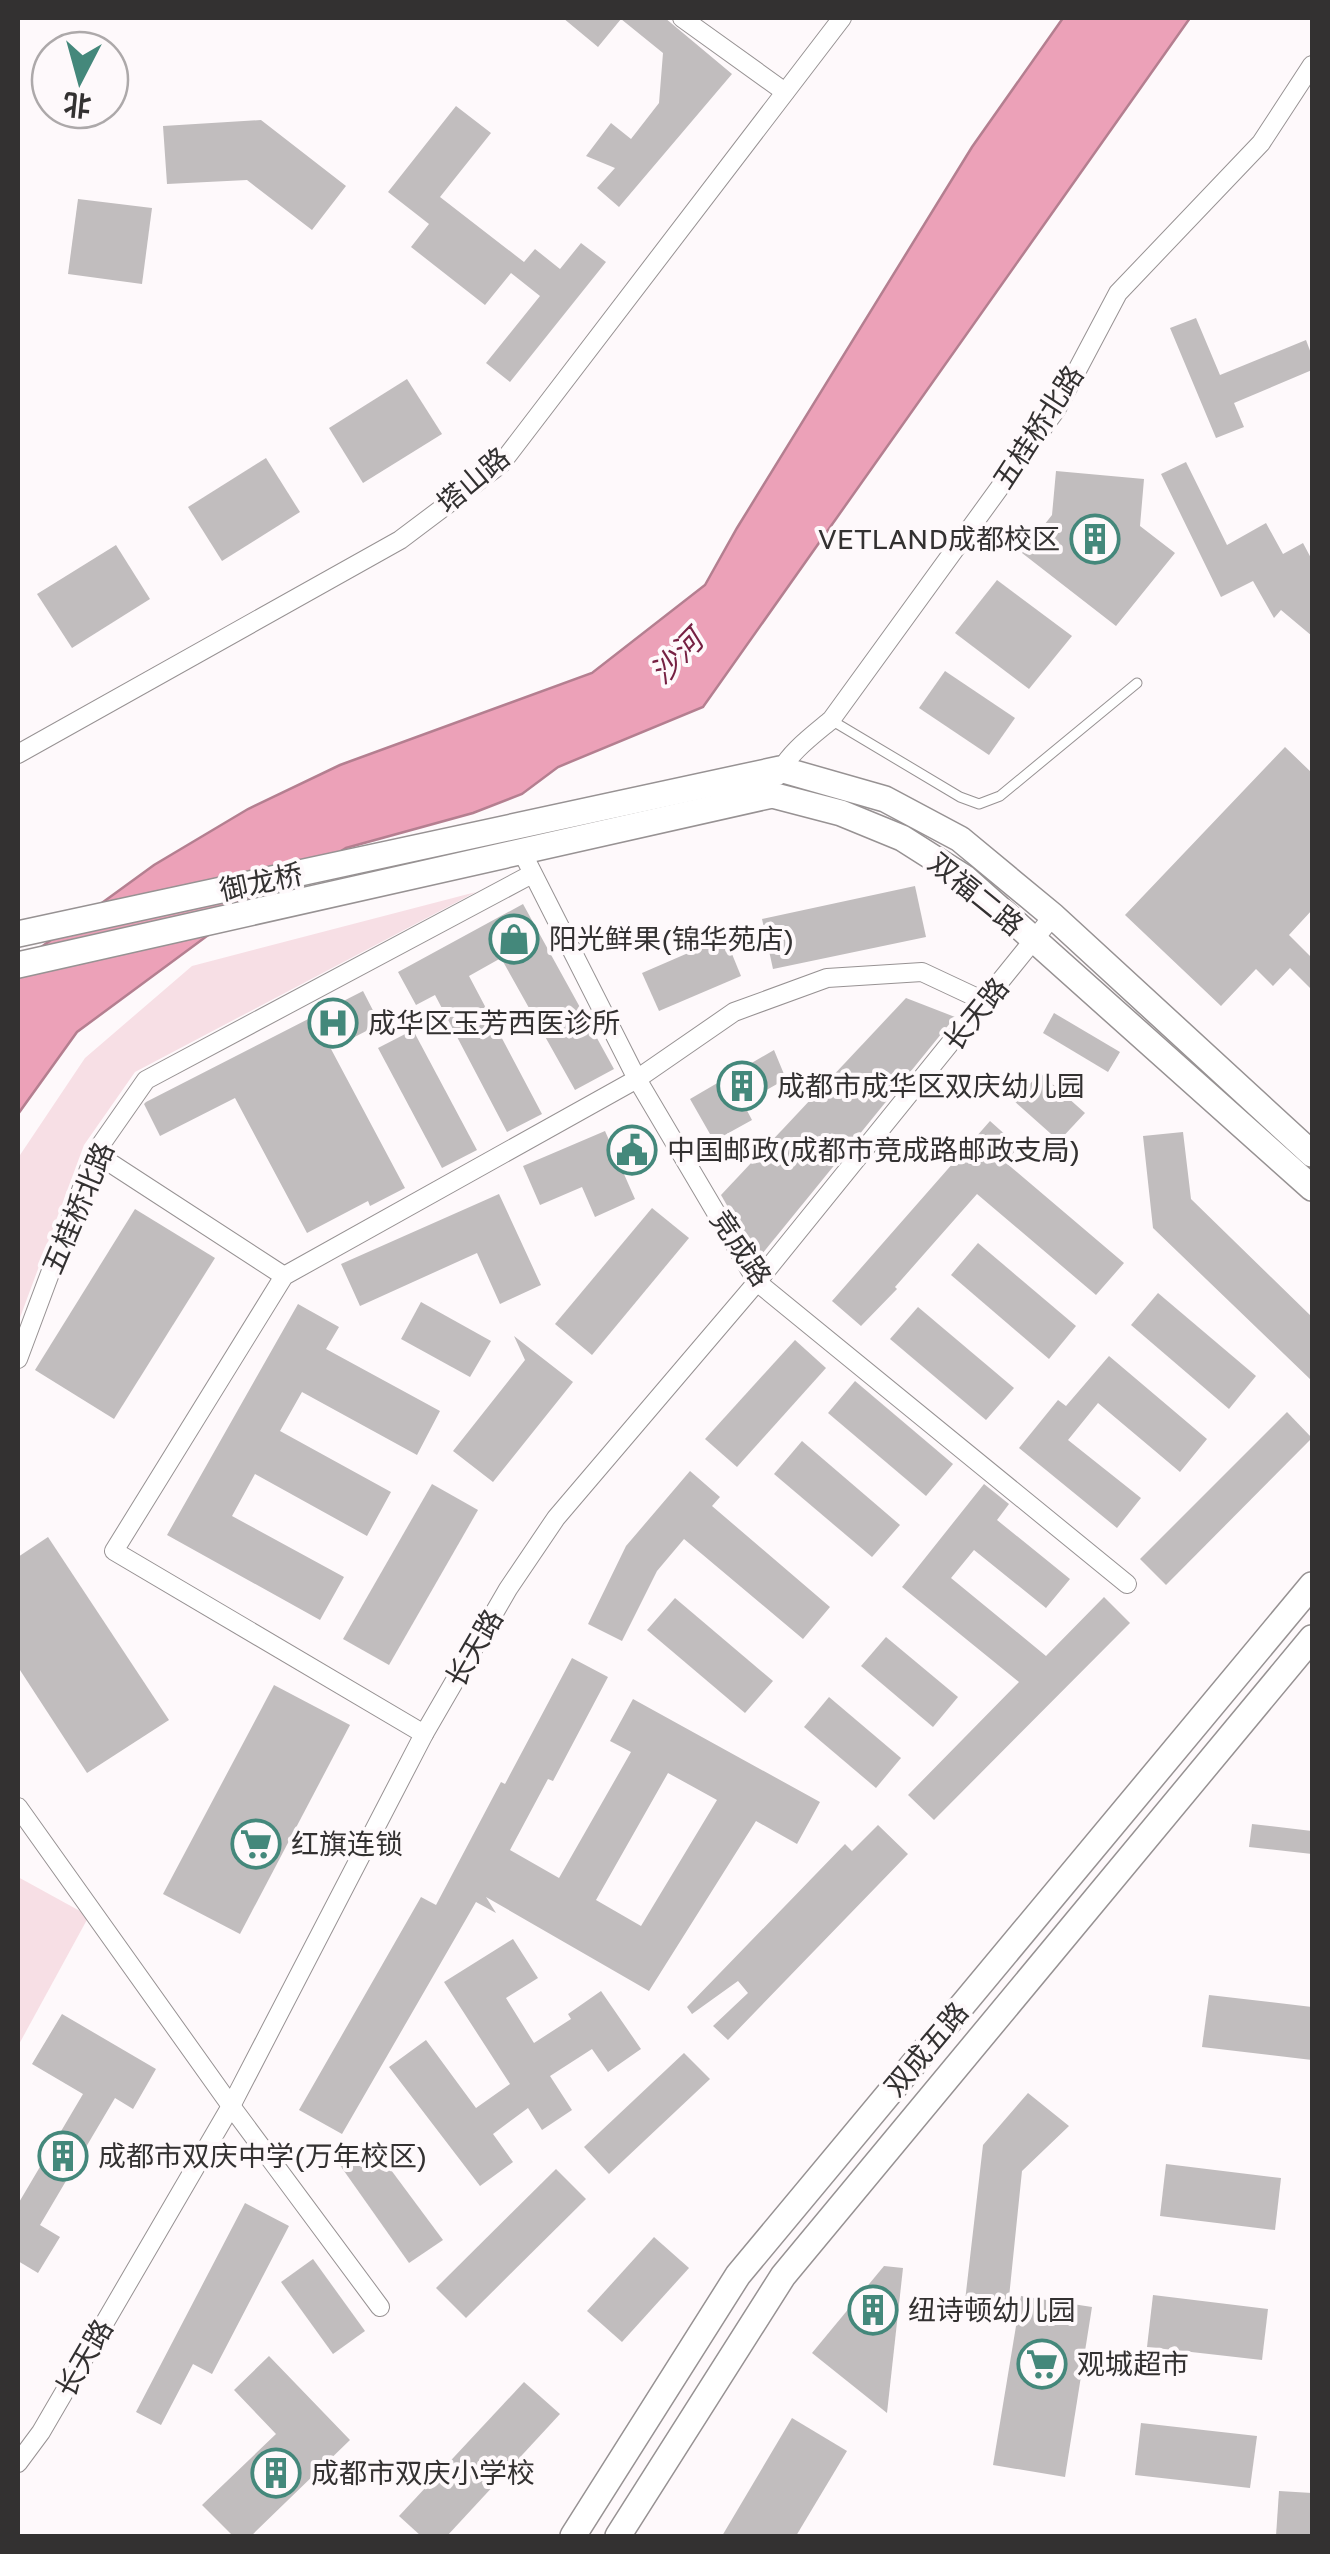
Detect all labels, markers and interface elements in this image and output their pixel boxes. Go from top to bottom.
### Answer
north arrow [30,30,130,130]
text: 北 [62,87,93,123]
street label: 五桂桥北路 [986,359,1090,494]
street label: 塔山路 [430,440,515,519]
building icon: VETLAND成都校区 [1069,513,1121,565]
place label: VETLAND成都校区 [818,522,1060,555]
water label: 沙河 [642,619,714,690]
street label: 双福二路 [922,846,1030,942]
street label: 御龙桥 [216,857,305,906]
shop icon: 阳光鲜果(锦华苑店) [488,913,540,965]
place label: 阳光鲜果(锦华苑店) [549,922,794,955]
street label: 长天路 [936,971,1015,1057]
hospital icon: 成华区玉芳西医诊所 [307,997,359,1049]
place label: 成华区玉芳西医诊所 [368,1006,620,1039]
building icon: 成都市成华区双庆幼儿园 [716,1060,768,1112]
place label: 成都市成华区双庆幼儿园 [777,1069,1085,1102]
public building icon: 中国邮政(成都市竞成路邮政支局) [606,1124,658,1176]
place label: 中国邮政(成都市竞成路邮政支局) [667,1133,1080,1166]
street label: 五桂桥北路 [35,1137,120,1279]
street label: 竞成路 [704,1204,779,1292]
street label: 长天路 [438,1603,509,1692]
supermarket icon: 红旗连锁 [230,1818,282,1870]
place label: 红旗连锁 [291,1827,403,1860]
street label: 双成五路 [877,1995,974,2102]
building icon: 成都市双庆中学(万年校区) [37,2130,89,2182]
place label: 成都市双庆中学(万年校区) [98,2139,427,2172]
building icon: 纽诗顿幼儿园 [847,2284,899,2336]
place label: 纽诗顿幼儿园 [908,2293,1076,2326]
street label: 长天路 [48,2313,119,2402]
supermarket icon: 观城超市 [1016,2338,1068,2390]
place label: 观城超市 [1077,2347,1189,2380]
building icon: 成都市双庆小学校 [250,2447,302,2499]
place label: 成都市双庆小学校 [311,2456,535,2489]

